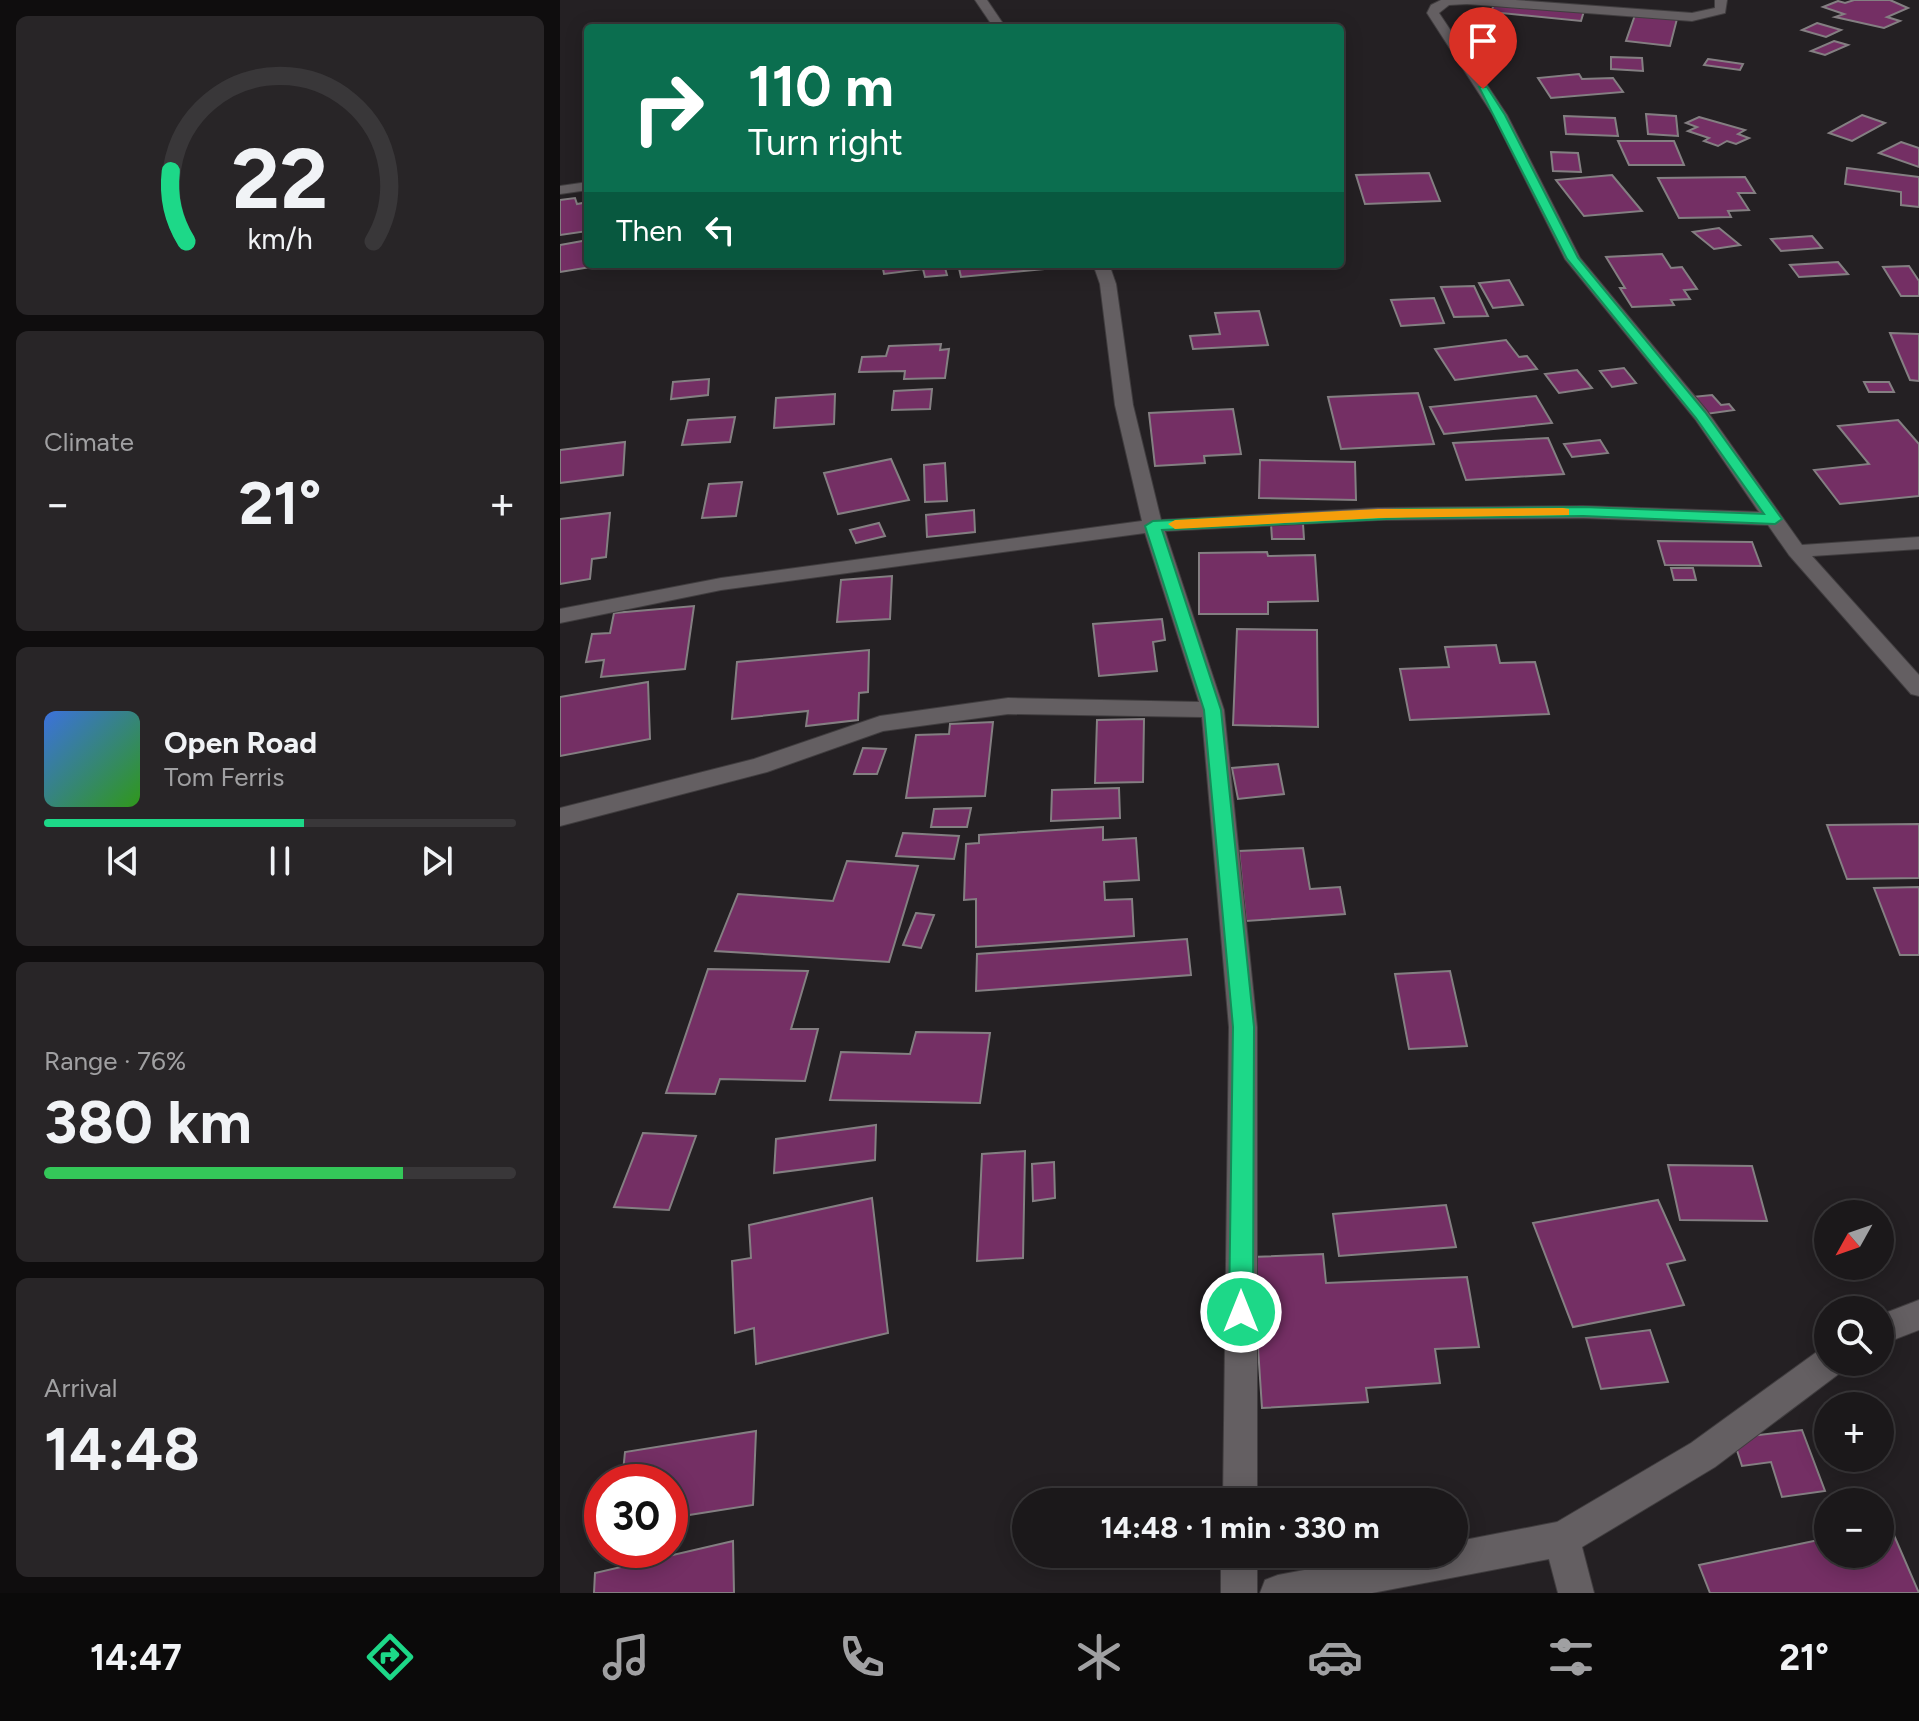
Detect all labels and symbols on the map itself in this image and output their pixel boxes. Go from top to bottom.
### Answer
pin [1449,7,1517,89]
north arrow [1814,1200,1894,1280]
position arrow [1199,1270,1283,1354]
speed limit sign: 30 [584,1464,688,1568]

